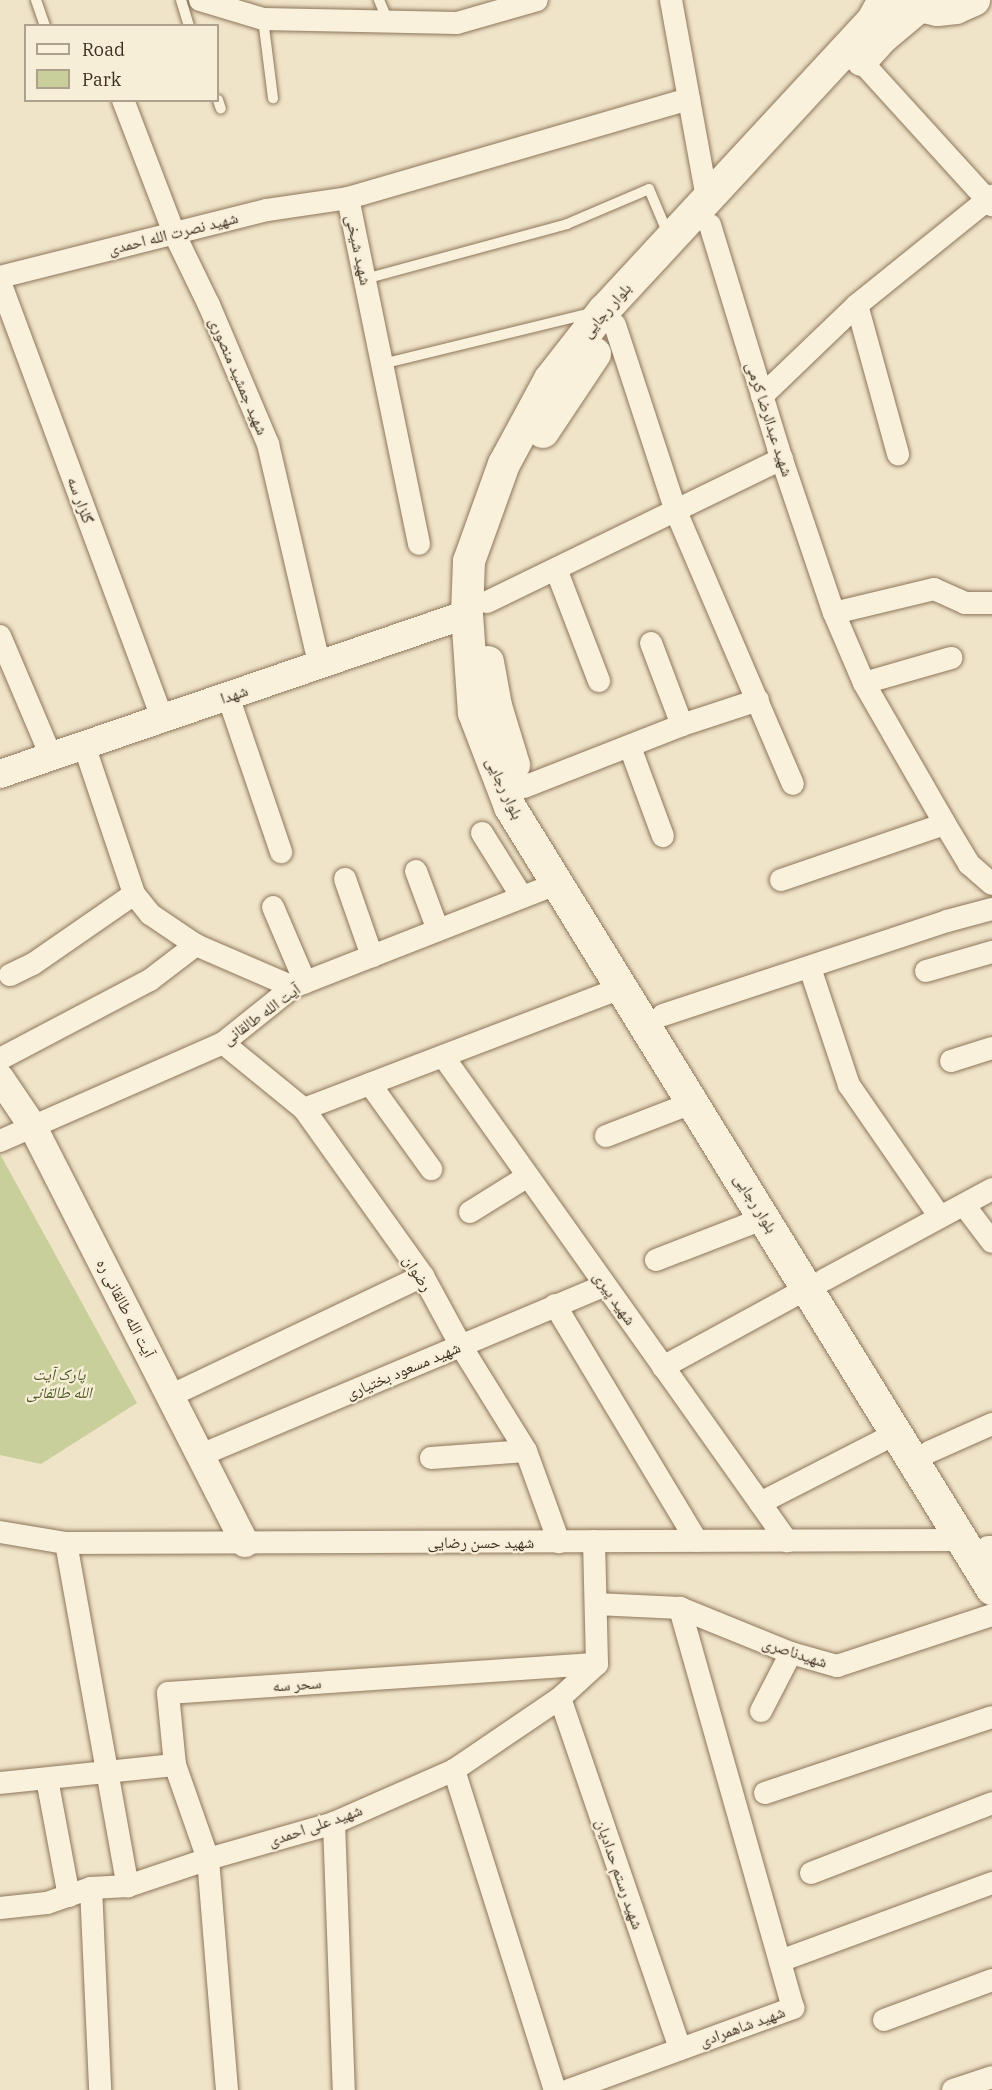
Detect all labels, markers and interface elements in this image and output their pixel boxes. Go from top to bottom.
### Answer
legend [24,24,219,102]
text: Road [82,38,125,61]
text: Park [82,68,121,91]
street label: شهید نصرت الله احمدی [106,208,240,258]
street label: شهید شیخی [342,213,376,287]
street label: بلوار رجایی [577,279,635,341]
street label: شهید جمشید منصوری [206,314,272,438]
street label: شهید عبدالرضا کرمی [742,359,798,479]
street label: گلزار سه [64,474,98,526]
street label: شهدا [218,680,250,708]
street label: بلوار رجایی [482,754,528,822]
street label: آیت الله طالقانی [218,979,304,1049]
street label: بلوار رجایی [730,1170,782,1236]
street label: رضوان [399,1251,437,1295]
street label: آیت الله طالقانی ره [93,1255,159,1361]
street label: شهید پیری [590,1267,640,1329]
street label: شهید مسعود بختیاری [343,1337,463,1403]
park label: پارک آیت الله طالقانی [26,1364,92,1402]
street label: شهید حسن رضایی [428,1532,534,1552]
street label: شهیدناصری [760,1632,830,1672]
street label: سحر سه [272,1673,322,1695]
street label: شهید علی احمدی [265,1800,365,1850]
street label: شهید رستم حدادیان [592,1816,648,1932]
street label: شهید شاهمرادی [697,2002,787,2050]

